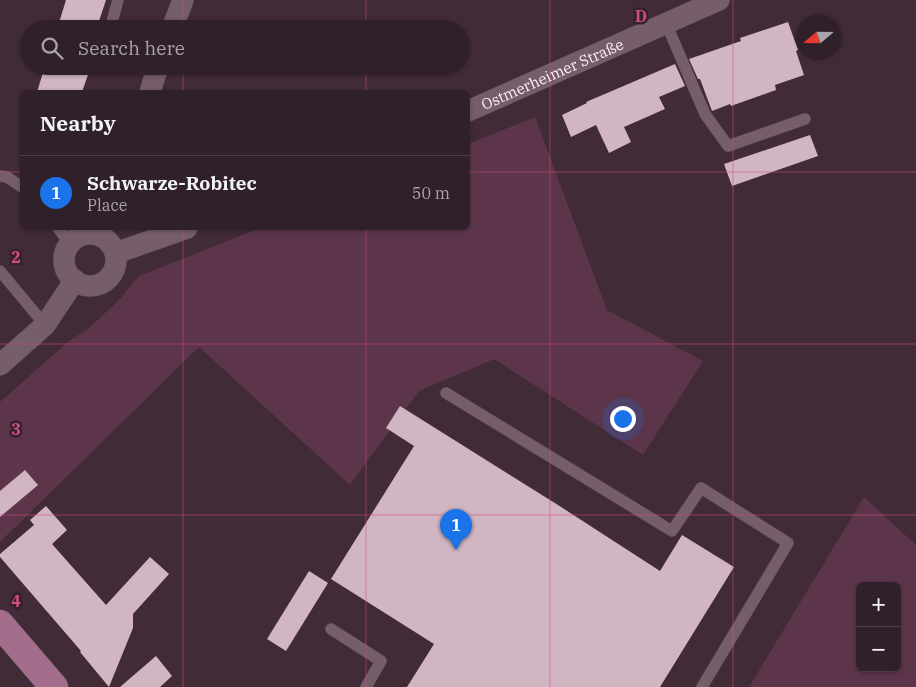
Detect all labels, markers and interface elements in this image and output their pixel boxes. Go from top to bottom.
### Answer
text: D [635,6,647,26]
north arrow [796,15,841,60]
search box [20,20,470,75]
icon: search [38,34,66,62]
street label: Ostmerheimer Straße [478,34,626,114]
text: Search here [78,36,185,60]
text: Nearby [40,109,116,137]
text: Schwarze-Robitec [87,171,257,195]
text: 1 [51,183,61,203]
text: 50 m [412,183,450,203]
text: Place [87,195,127,215]
text: 2 [11,247,21,267]
your location [610,406,636,432]
text: 3 [11,419,21,439]
pin: 1 [440,509,472,550]
map controls [856,582,901,672]
button: + [856,582,901,627]
text: 4 [11,591,21,611]
button: − [856,627,901,672]

